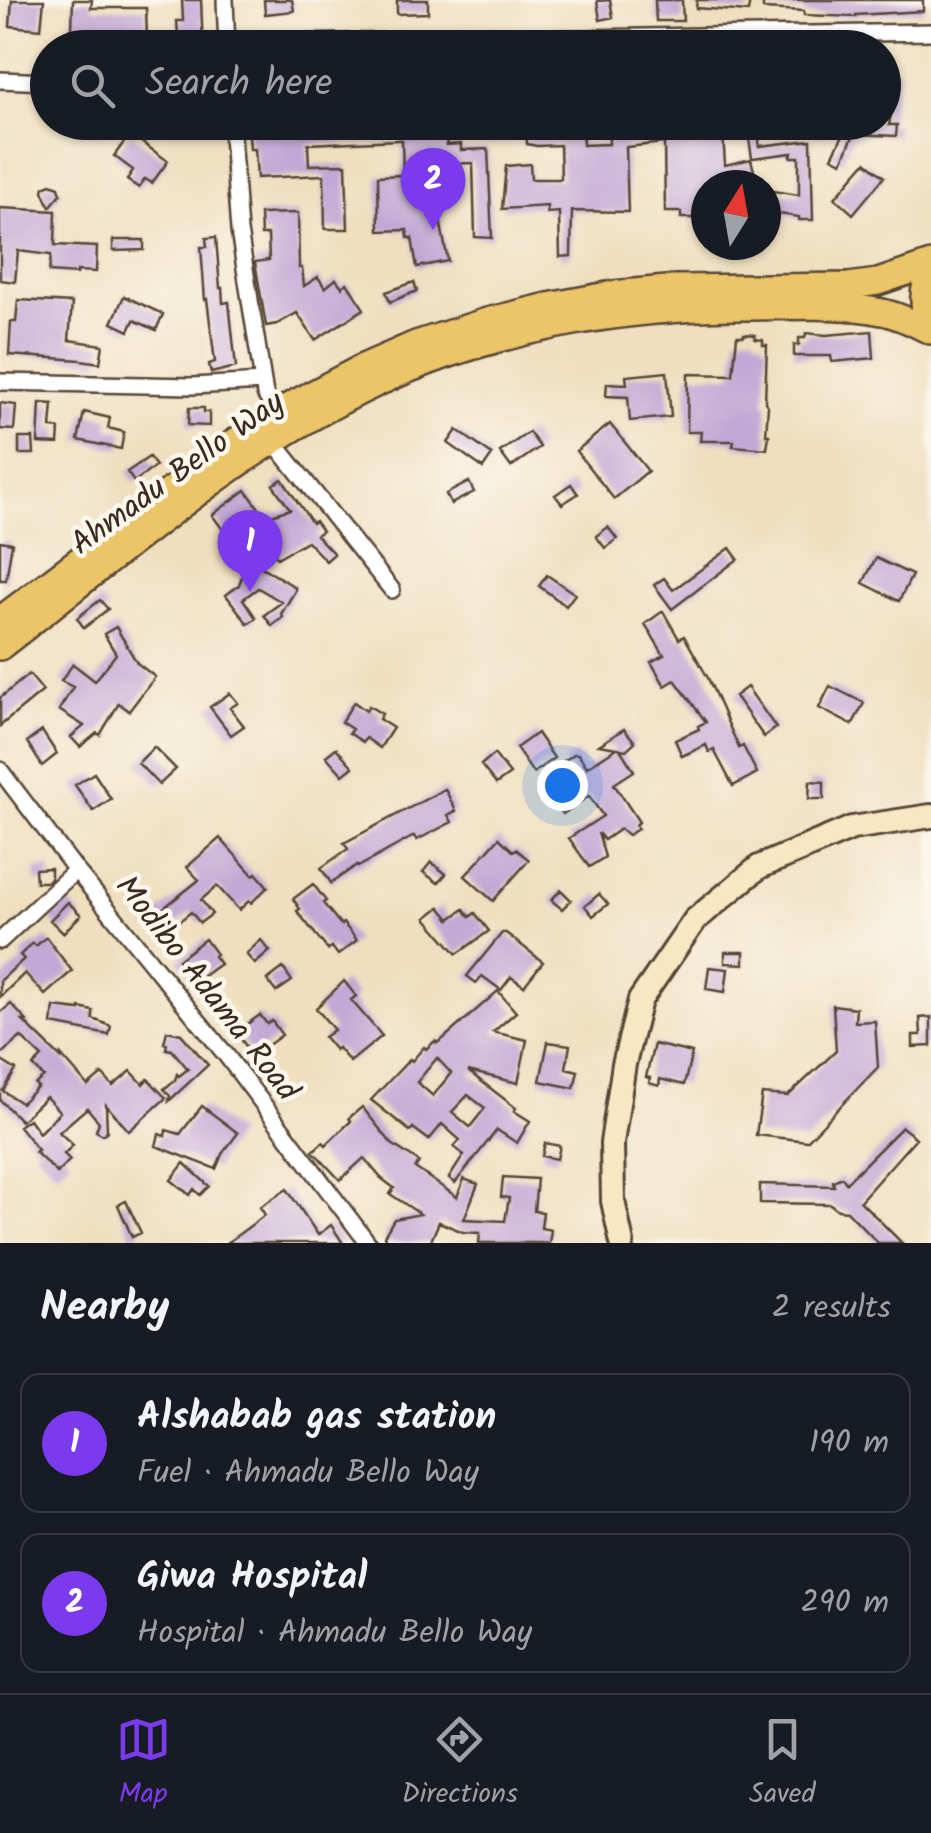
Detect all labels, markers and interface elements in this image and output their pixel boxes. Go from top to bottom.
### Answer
search box [30,30,901,140]
text: Search here [145,55,332,115]
icon: search [65,58,120,113]
pin: 2 [400,148,466,230]
north arrow [691,170,781,260]
street label: Ahmadu Bello Way [60,378,297,569]
pin: 1 [218,510,282,592]
your location [537,760,588,811]
street label: Modibo Adama Road [101,865,311,1114]
text: Nearby [40,1275,169,1342]
text: 2 results [772,1283,891,1334]
text: Alshabab gas station [137,1388,496,1448]
text: 1 [70,1418,79,1469]
text: 190 m [809,1418,889,1469]
text: Fuel · Ahmadu Bello Way [137,1448,479,1499]
text: Giwa Hospital [137,1548,367,1608]
text: 2 [65,1578,84,1629]
text: 290 m [800,1578,889,1629]
text: Hospital · Ahmadu Bello Way [137,1608,532,1659]
tab: Map [116,1712,171,1817]
tab: Directions [402,1712,518,1817]
tab: Saved [749,1712,815,1817]

